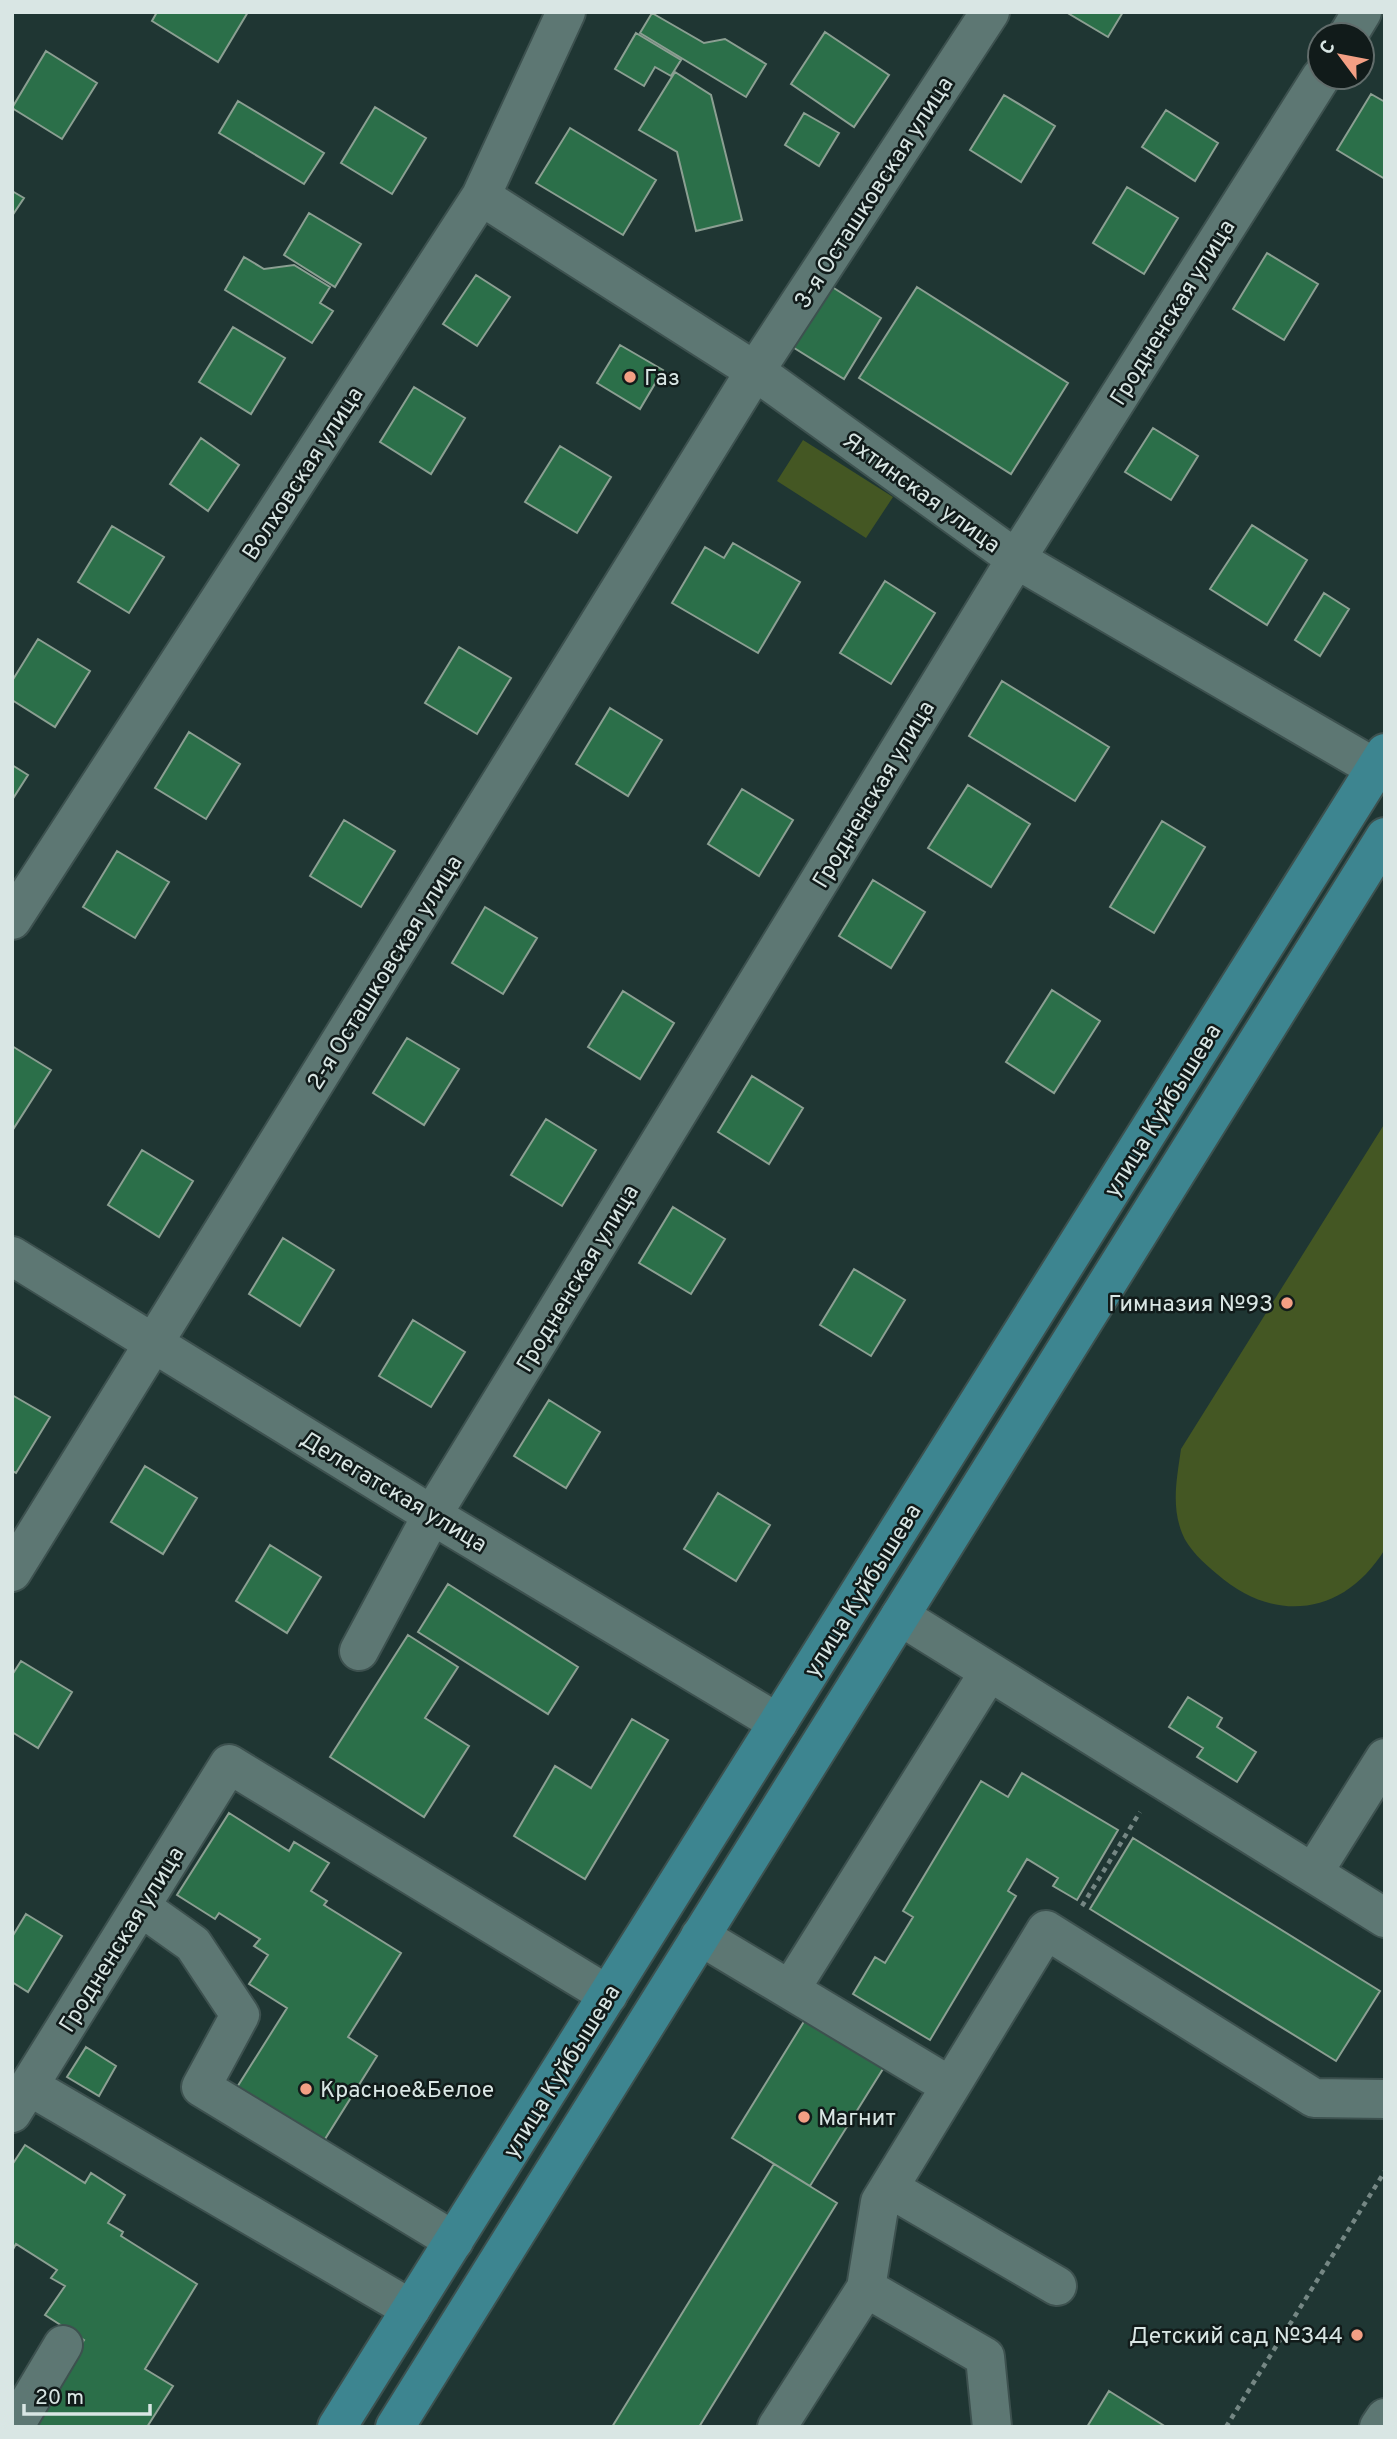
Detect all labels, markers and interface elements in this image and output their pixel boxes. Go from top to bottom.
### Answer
north arrow [1306,21,1376,91]
text: С [1315,37,1342,60]
street label: 3-я Осташковская улица [789,72,961,315]
street label: Гродненская улица [1105,215,1243,412]
place label: Газ [644,365,680,394]
marker: Газ [622,369,638,385]
street label: Волховская улица [237,382,371,567]
street label: Яхтинская улица [836,427,1005,561]
street label: Гродненская улица [808,696,943,894]
street label: 2-я Осташковская улица [302,851,470,1096]
street label: улица Куйбышева [1099,1019,1229,1203]
street label: Гродненская улица [512,1180,647,1378]
place label: Гимназия №93 [1108,1291,1273,1320]
marker: Гимназия №93 [1279,1295,1295,1311]
street label: Делегатская улица [294,1426,491,1560]
street label: улица Куйбышева [799,1499,929,1683]
street label: Гродненская улица [54,1842,192,2039]
street label: улица Куйбышева [498,1980,628,2164]
place label: Красное&Белое [320,2077,494,2106]
marker: Красное&Белое [298,2081,314,2097]
place label: Магнит [818,2105,896,2134]
marker: Магнит [796,2109,812,2125]
place label: Детский сад №344 [1129,2323,1343,2352]
marker: Детский сад №344 [1349,2327,1365,2343]
scale bar [24,2372,150,2416]
text: 20 m [35,2385,84,2412]

